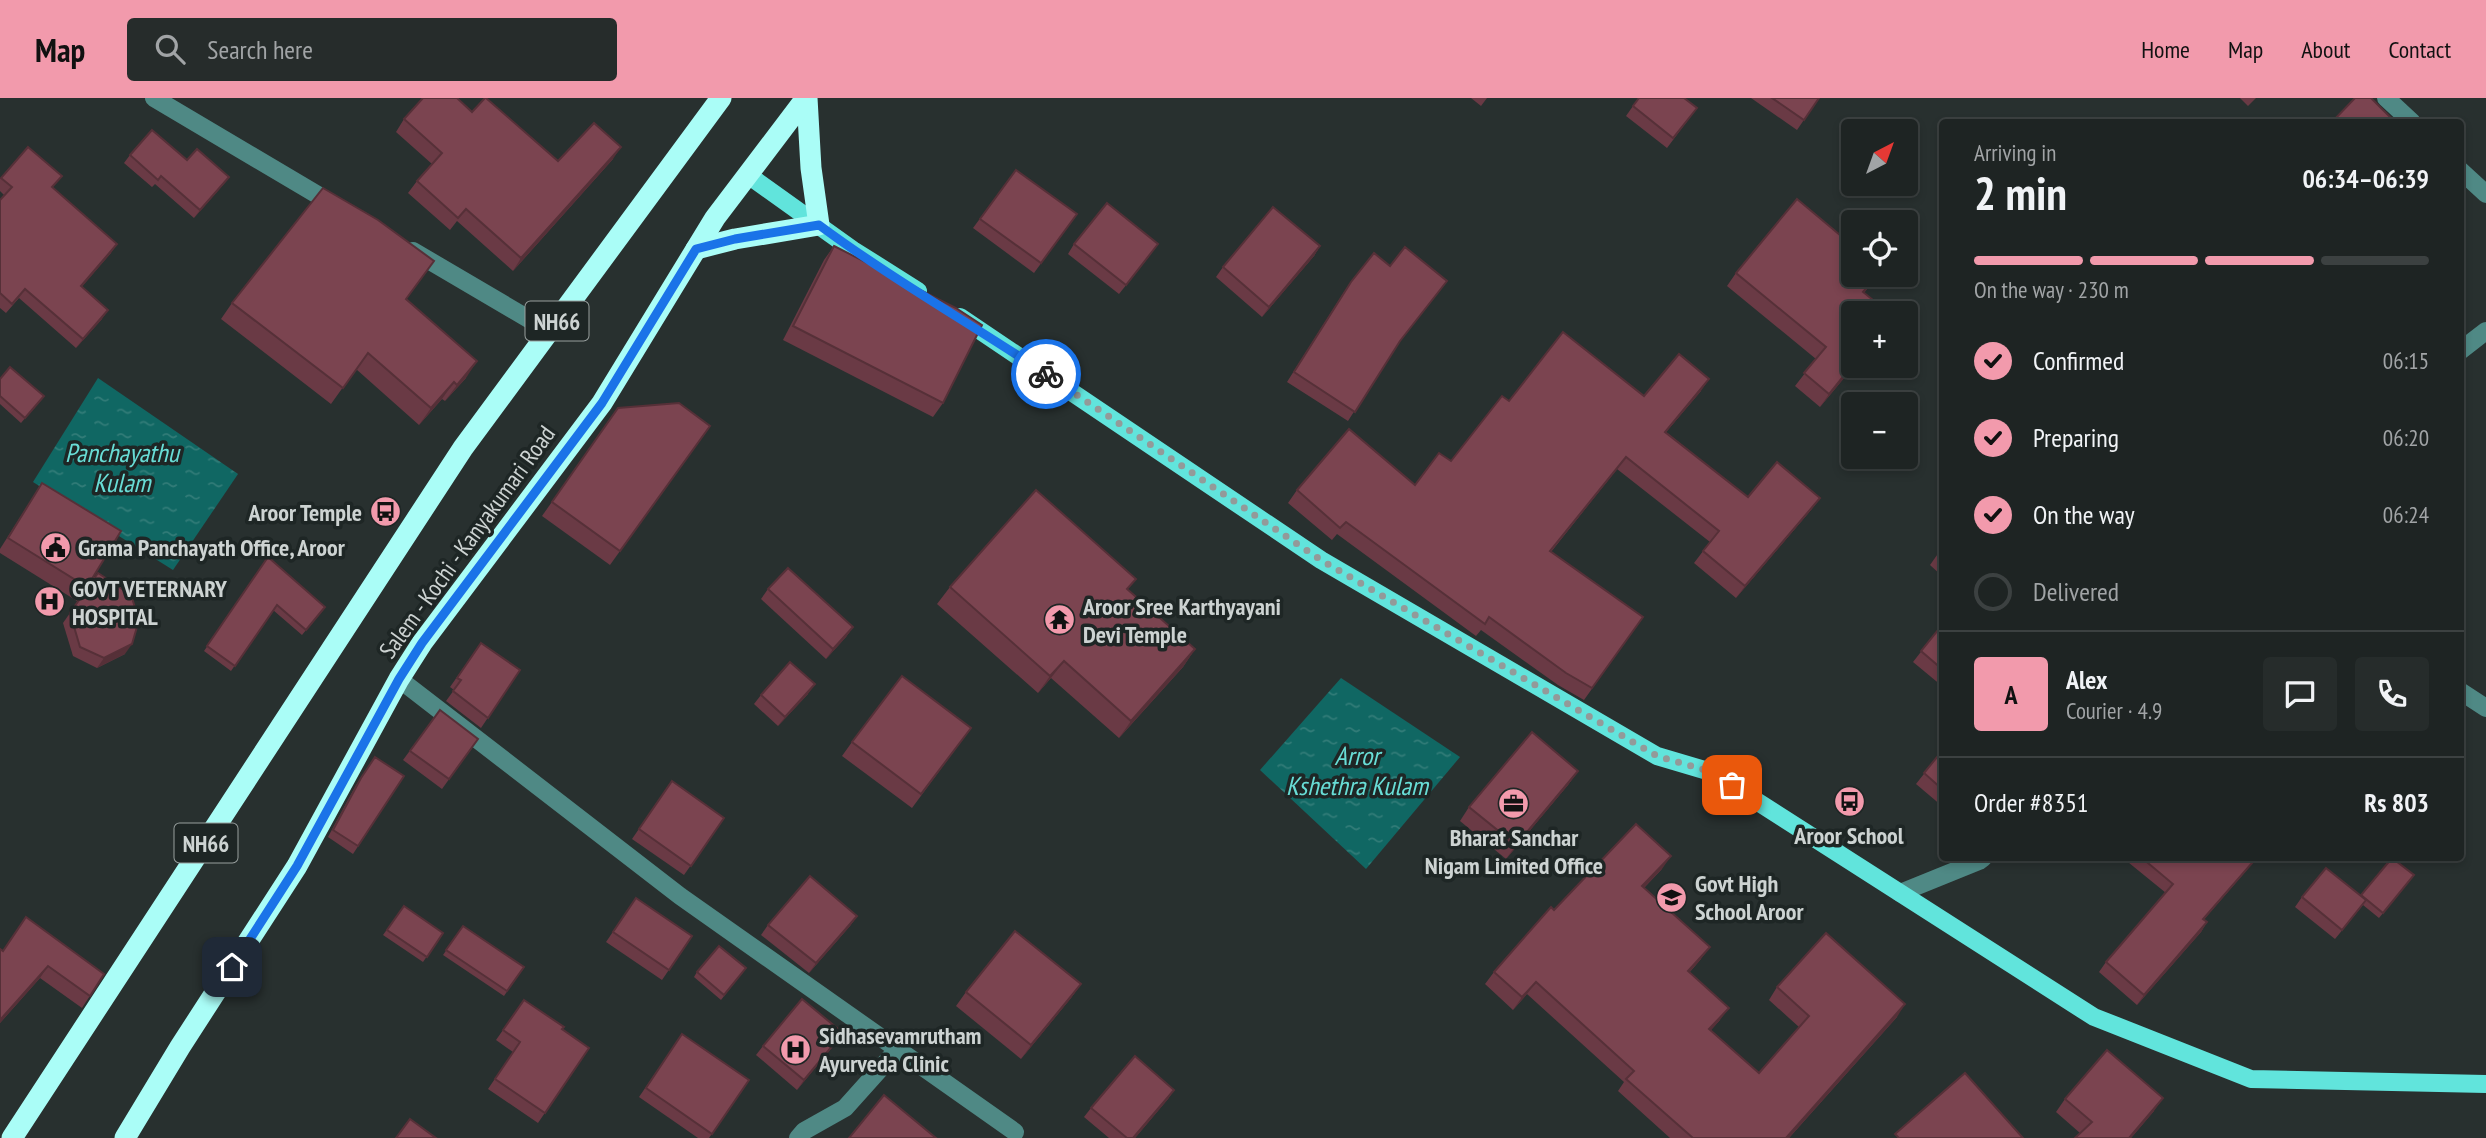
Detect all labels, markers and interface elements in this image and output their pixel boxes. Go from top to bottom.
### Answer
search box [127,18,617,81]
text: Map [35,28,85,71]
icon: search [151,30,189,68]
text: Search here [207,33,313,66]
text: Home [2141,34,2190,65]
text: Map [2228,34,2263,65]
text: About [2301,34,2350,65]
text: Contact [2388,34,2451,65]
north arrow [1841,119,1918,196]
map controls [1841,119,1918,469]
text: Arriving in [1974,138,2056,167]
text: 06:34–06:39 [2302,162,2429,195]
text: 2 min [1974,163,2067,223]
button: locate [1841,210,1918,287]
text: On the way · 230 m [1974,275,2129,304]
button: + [1841,301,1918,378]
road number: NH66 [526,302,588,341]
courier [1011,339,1081,409]
icon: check [1974,342,2012,380]
text: Confirmed [2033,344,2124,377]
text: 06:15 [2383,346,2429,375]
icon: bike [1027,355,1065,393]
button: − [1841,392,1918,469]
icon: check [1974,419,2012,457]
street label: Salem - Kochi - Kanyakumari Road [372,420,562,664]
text: Preparing [2033,421,2119,454]
text: 06:20 [2383,423,2429,452]
water label: Panchayathu Kulam [65,436,181,499]
bus stop icon: Aroor Temple [368,495,402,529]
icon: check [1974,496,2012,534]
place label: Aroor Temple [247,497,362,528]
text: On the way [2033,498,2135,531]
text: 06:24 [2383,500,2429,529]
public building icon: Grama Panchayath Office, Aroor [38,530,72,564]
place label: Grama Panchayath Office, Aroor [78,532,346,563]
place label: GOVT VETERNARY HOSPITAL [72,573,227,632]
text: Delivered [2033,575,2119,608]
hospital icon: GOVT VETERNARY HOSPITAL [32,585,66,619]
place label: Aroor Sree Karthyayani Devi Temple [1082,591,1281,650]
temple icon: Aroor Sree Karthyayani Devi Temple [1043,603,1077,637]
button: chat [2263,657,2337,731]
button: phone [2355,657,2429,731]
text: Alex [2066,663,2107,696]
text: A [2004,678,2018,711]
text: Courier · 4.9 [2066,696,2162,725]
water label: Arror Kshethra Kulam [1286,739,1430,802]
pin [1702,755,1762,815]
icon: bag [1713,766,1751,804]
bus stop icon: Aroor School [1832,784,1866,818]
office icon: Bharat Sanchar Nigam Limited Office [1497,786,1531,820]
text: Order #8351 [1974,786,2089,819]
text: Rs 803 [2364,786,2429,819]
place label: Aroor School [1793,820,1904,851]
place label: Bharat Sanchar Nigam Limited Office [1425,822,1603,881]
road number: NH66 [174,824,238,862]
place label: Govt High School Aroor [1695,868,1804,927]
school or university icon: Govt High School Aroor [1655,880,1689,914]
pin [202,937,262,997]
icon: home [213,948,251,986]
place label: Sidhasevamrutham Ayurveda Clinic [818,1020,981,1079]
hospital icon: Sidhasevamrutham Ayurveda Clinic [779,1032,813,1066]

